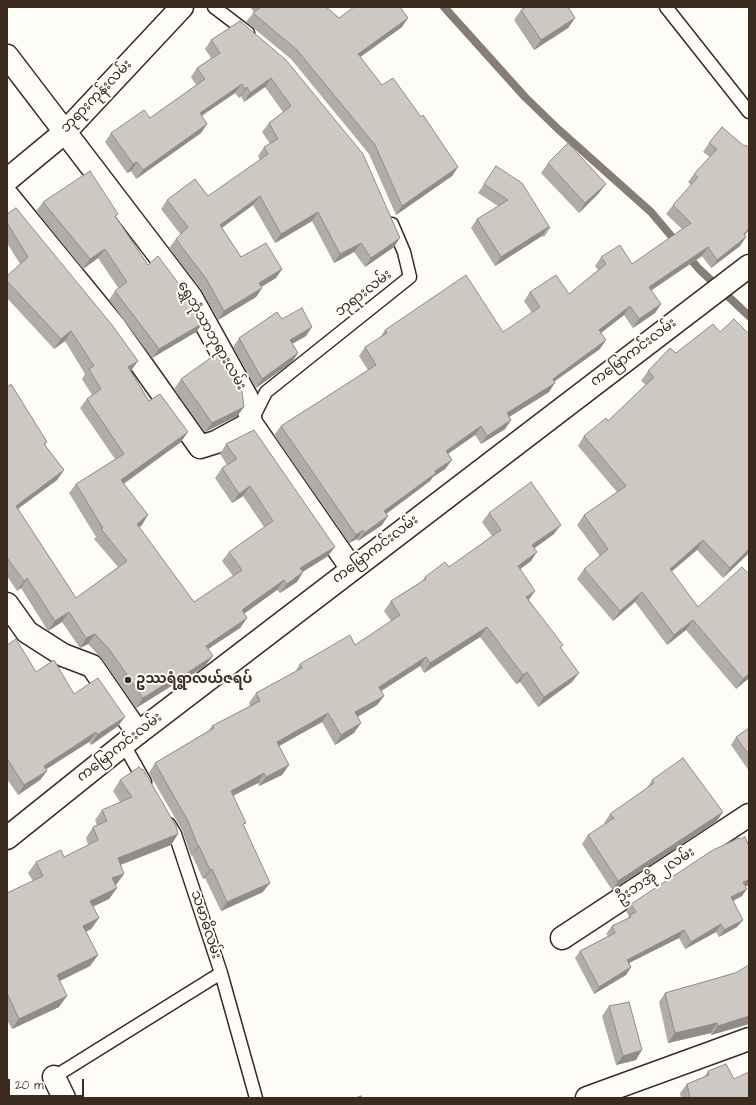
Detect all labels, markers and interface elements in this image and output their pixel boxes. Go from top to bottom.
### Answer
street label: ဘုရားကုန်းလမ်း [58,57,136,137]
street label: ဘုရားလမ်း [333,267,395,321]
street label: ရွှေဘုံသာဘုရားလမ်း [173,279,249,393]
street label: ကမြောကင်းလမ်း [588,315,680,391]
street label: ကမြောကင်းလမ်း [330,512,422,588]
place label: ဥဿရံရွာလယ်ဇရပ် [136,672,252,688]
marker: ဥဿရံရွာလယ်ဇရပ် [123,675,133,685]
street label: ကမြောကင်းလမ်း [74,710,166,786]
street label: ဦးဘအို ၂လမ်း [614,844,698,908]
street label: သမာဓိလမ်း [186,889,224,961]
scale bar [10,1071,86,1097]
text: 20 m [15,1077,44,1094]

